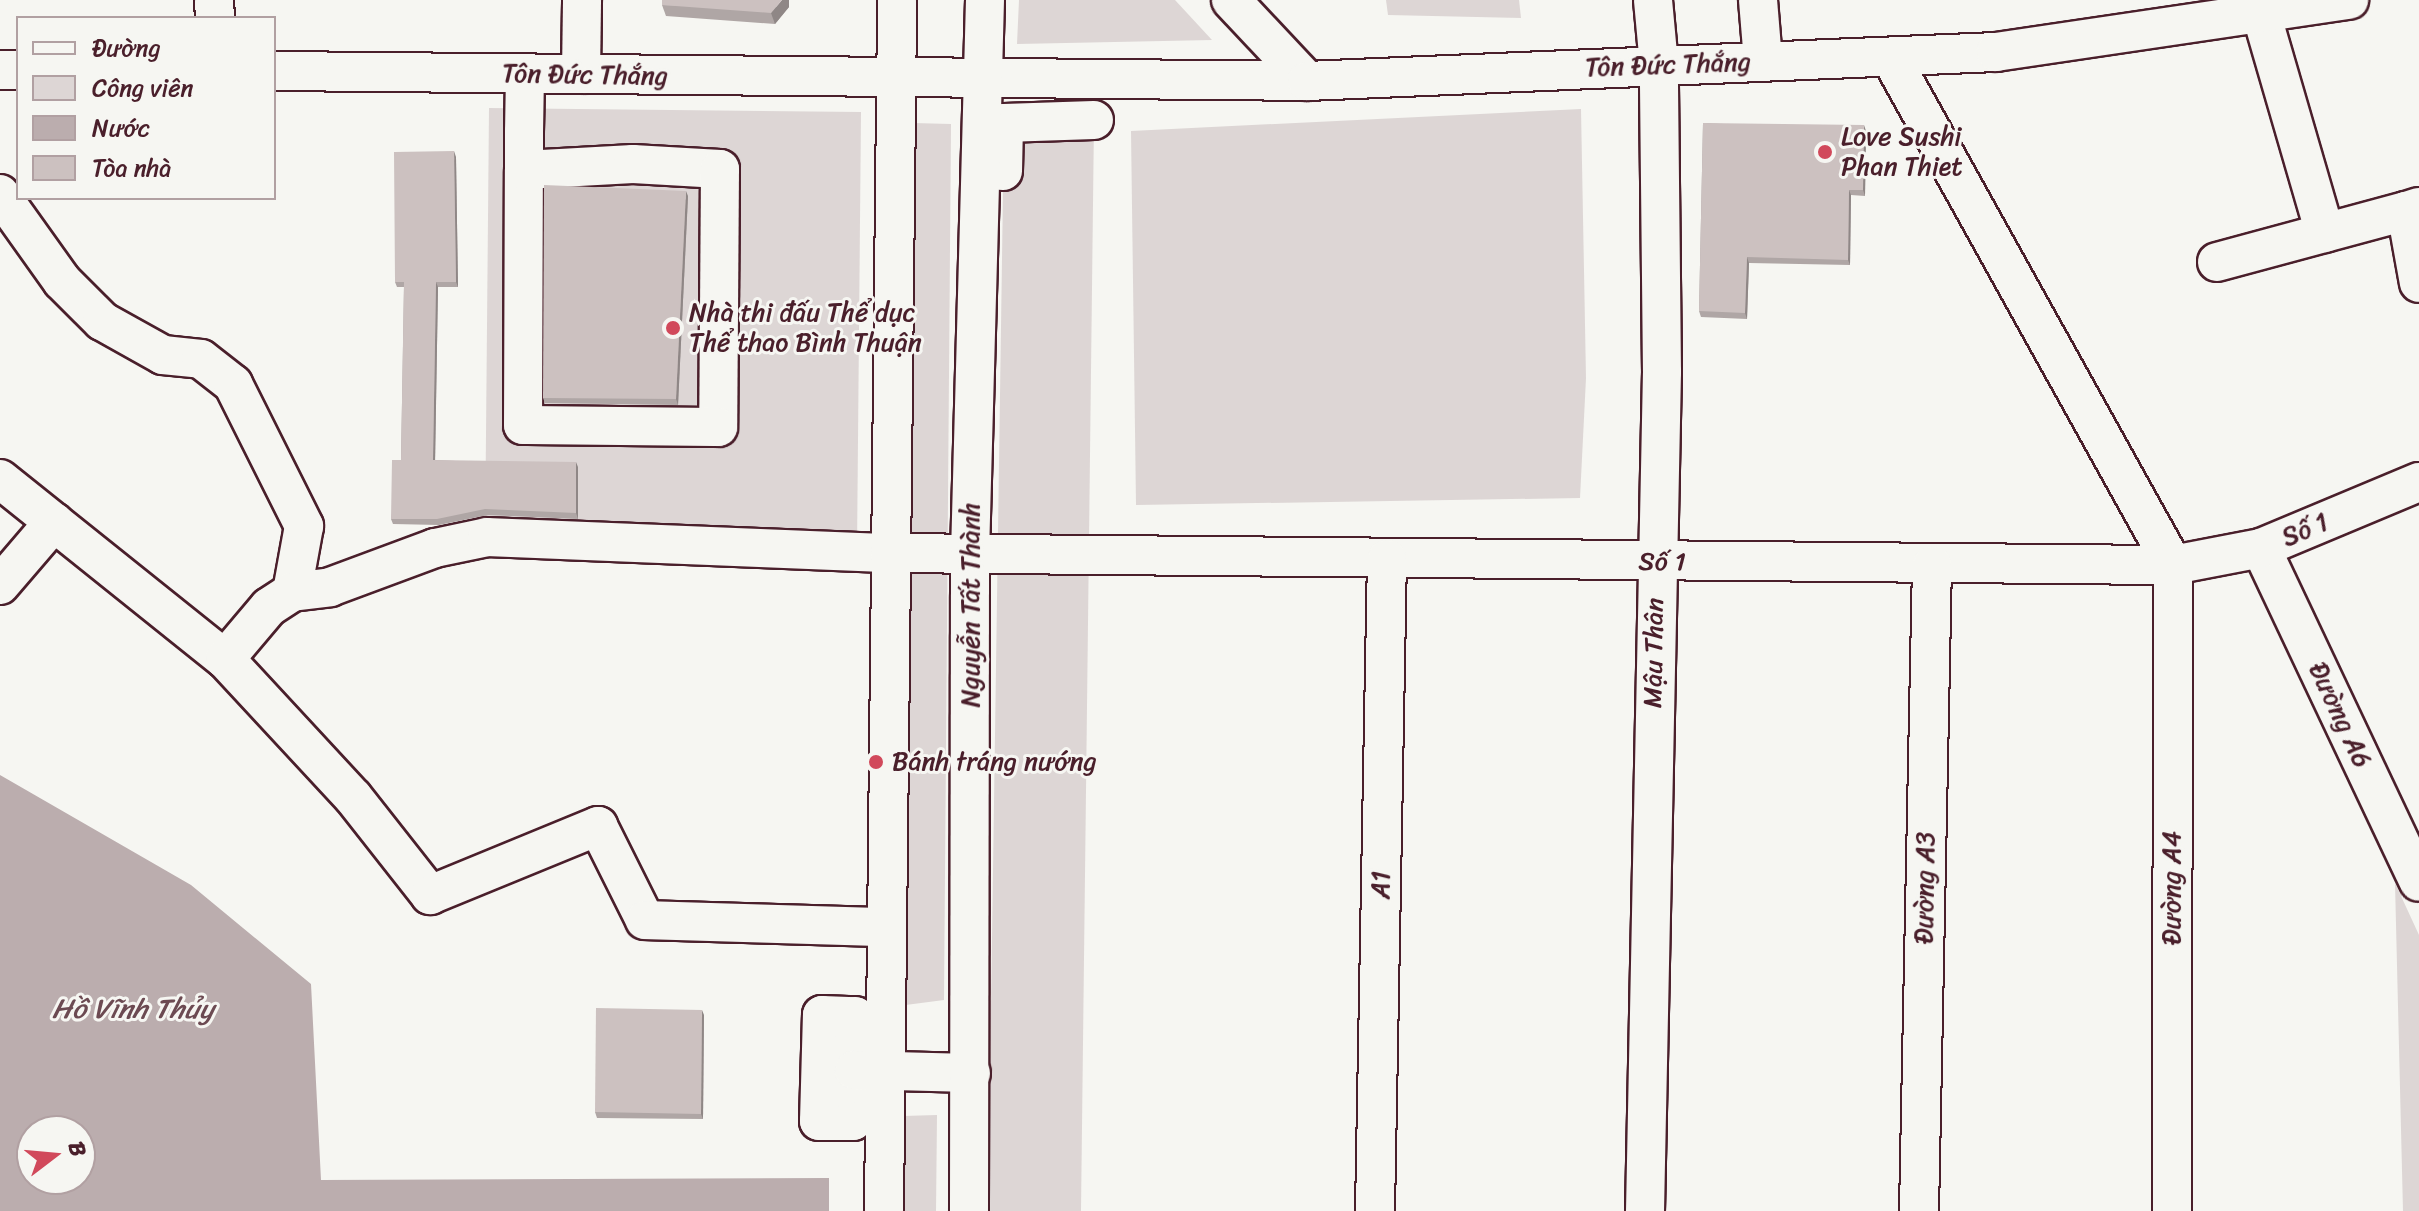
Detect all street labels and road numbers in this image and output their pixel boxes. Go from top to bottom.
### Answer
street label: Tôn Đức Thắng [1585,47,1751,83]
street label: Tôn Đức Thắng [502,58,668,92]
street label: Nguyễn Tất Thành [955,503,987,707]
street label: Số 1 [2277,506,2333,554]
street label: Số 1 [1638,546,1686,578]
street label: Mậu Thân [1637,598,1671,708]
street label: Đường A6 [2302,657,2378,773]
street label: Đường A4 [2156,831,2188,945]
street label: Đường A3 [1908,832,1942,944]
street label: A1 [1365,871,1397,899]

